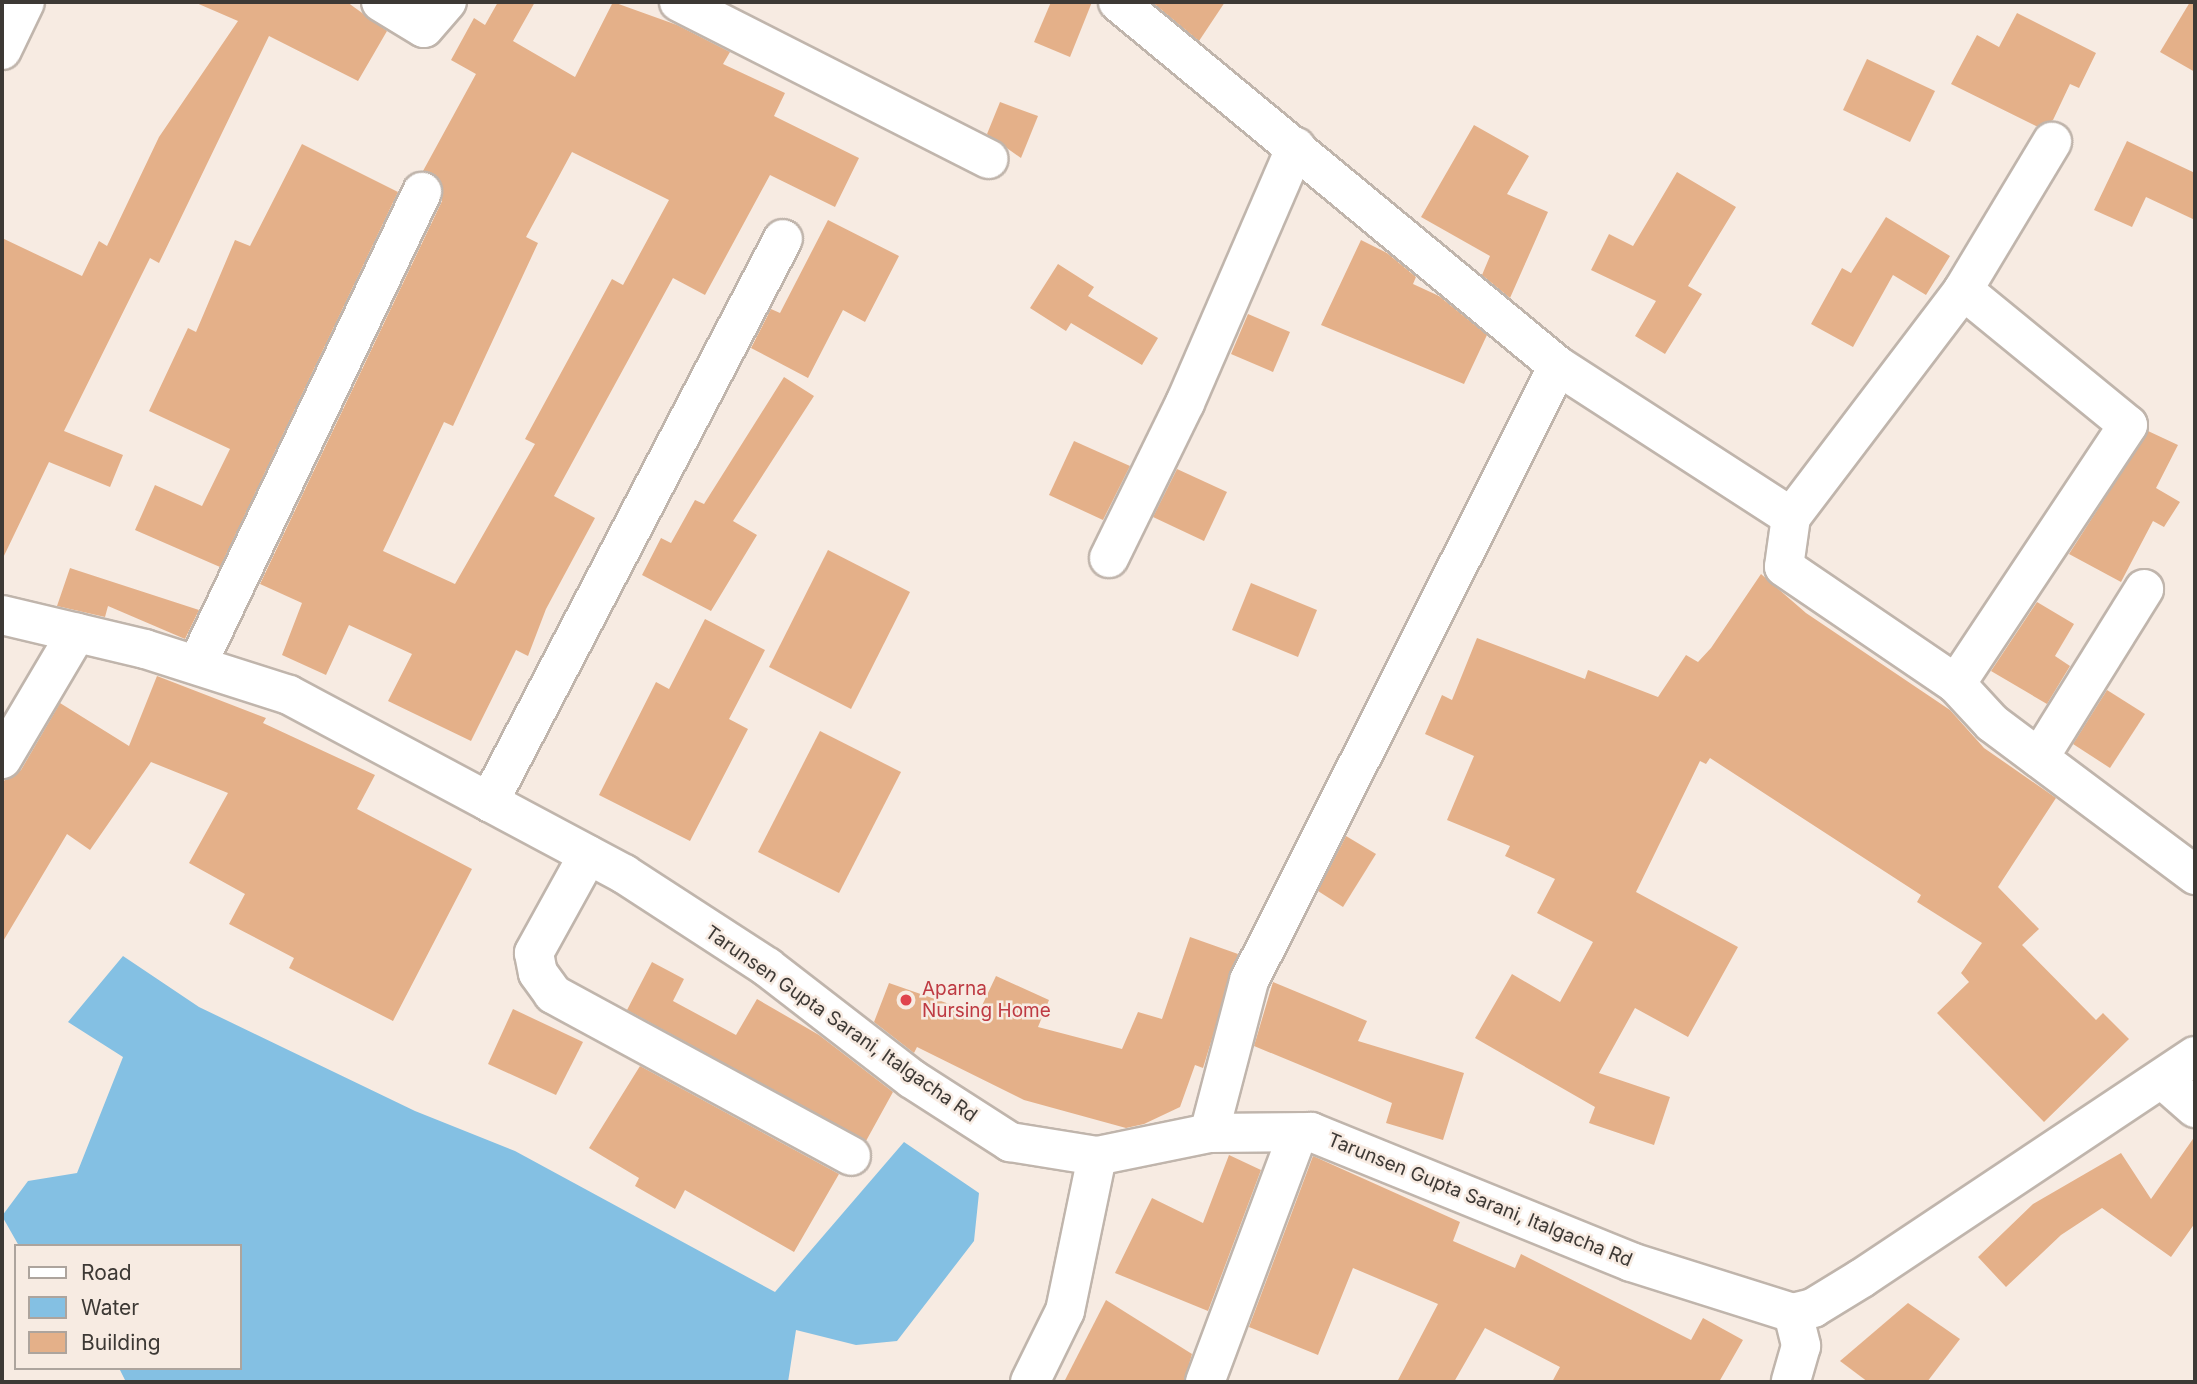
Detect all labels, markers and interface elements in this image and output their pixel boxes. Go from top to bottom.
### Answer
street label: Tarunsen Gupta Sarani, Italgacha Rd [701,921,981,1127]
place label: Aparna Nursing Home [922,978,1051,1022]
marker: Aparna Nursing Home [896,990,916,1010]
street label: Tarunsen Gupta Sarani, Italgacha Rd [1324,1128,1636,1272]
legend [14,1244,242,1370]
text: Road [81,1260,132,1285]
text: Water [81,1295,139,1320]
text: Building [81,1330,161,1355]

